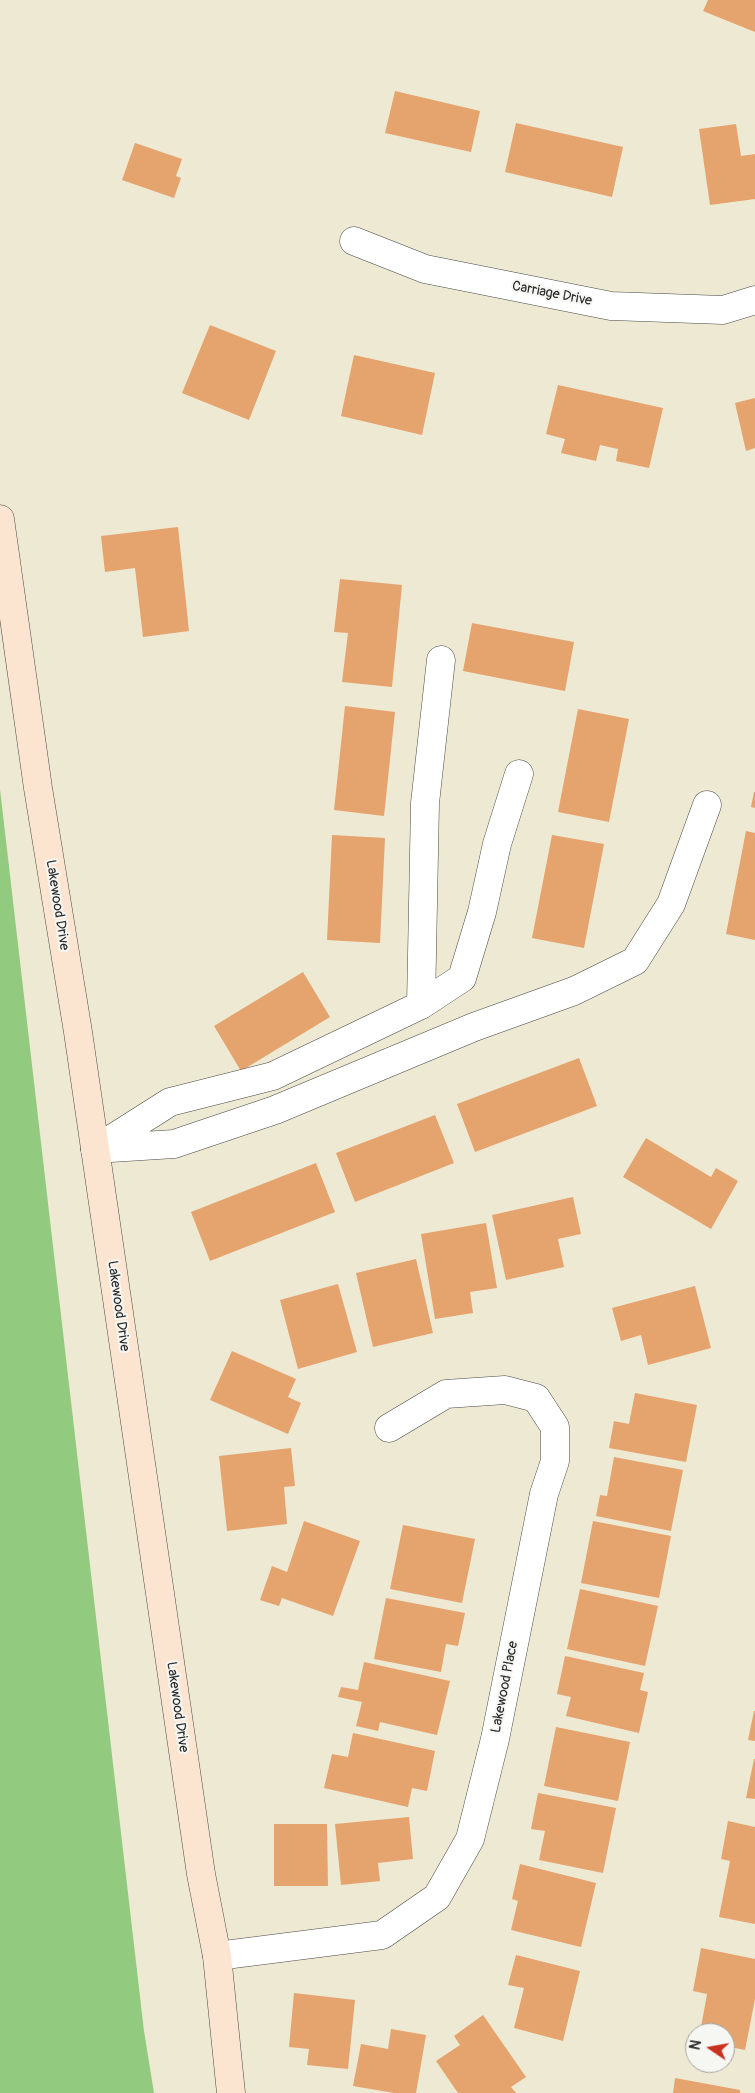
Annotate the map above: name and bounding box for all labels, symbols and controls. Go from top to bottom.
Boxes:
street label: Carriage Drive [511,278,593,310]
street label: Lakewood Drive [42,859,72,951]
street label: Lakewood Drive [103,1260,133,1352]
street label: Lakewood Place [488,1640,522,1734]
street label: Lakewood Drive [162,1661,192,1753]
north arrow [685,2023,735,2073]
text: N [687,2039,705,2051]

